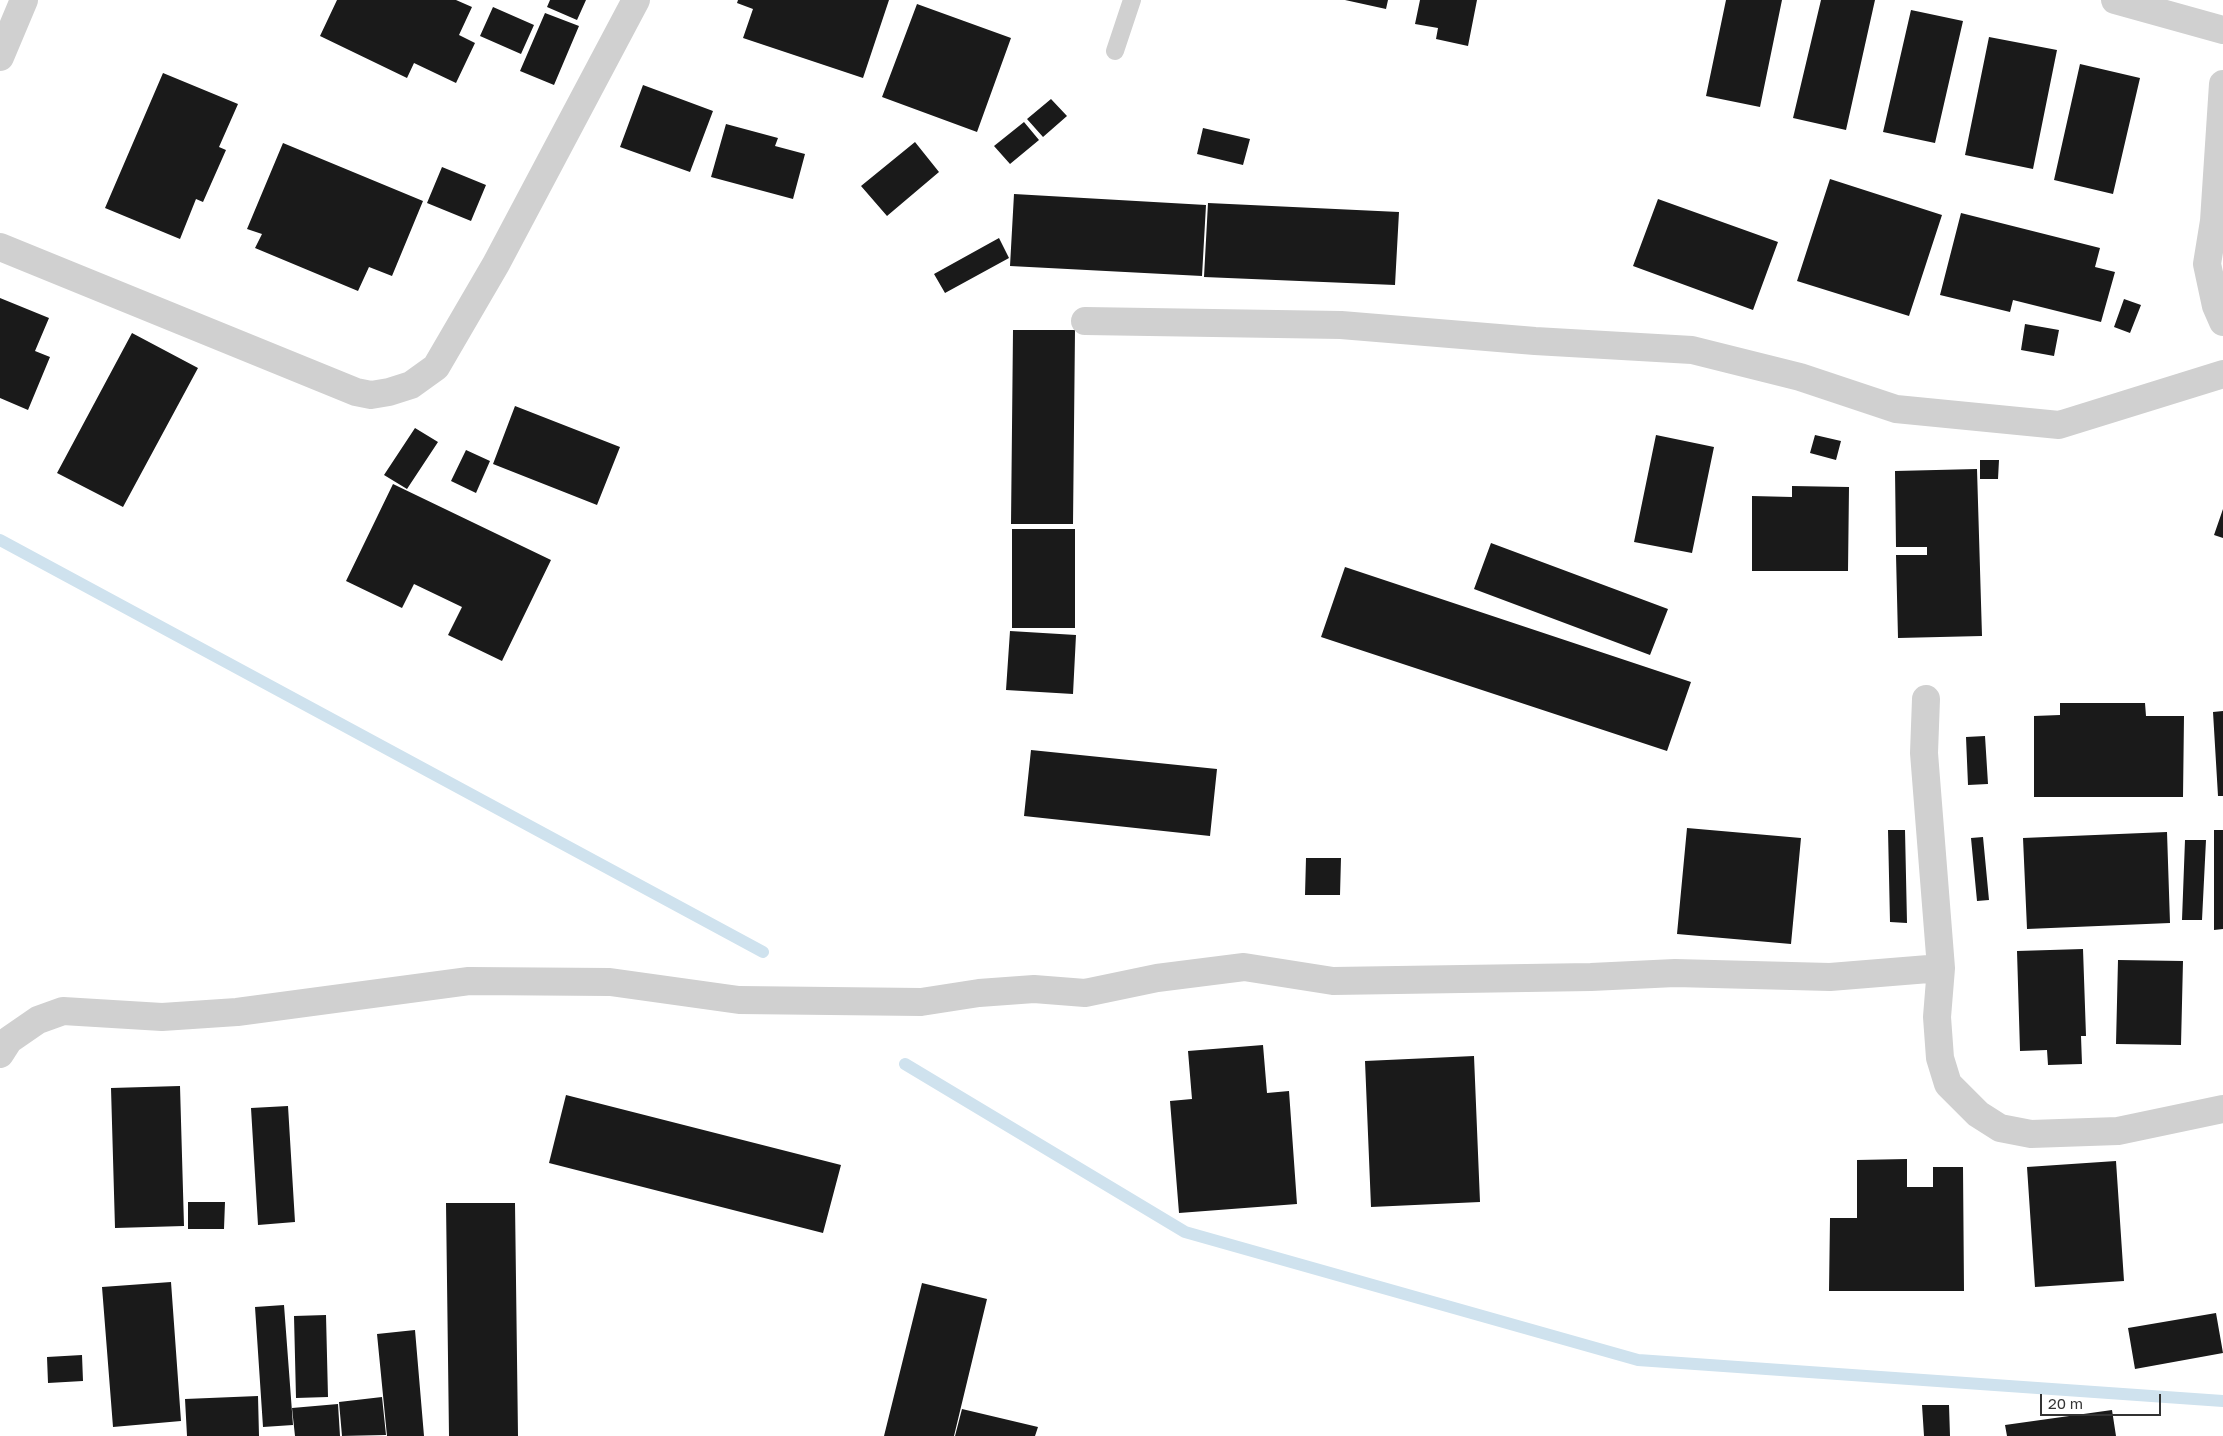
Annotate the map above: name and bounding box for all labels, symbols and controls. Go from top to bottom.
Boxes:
scale bar [2043,1384,2164,1416]
text: 20 m [2048,1394,2083,1412]

